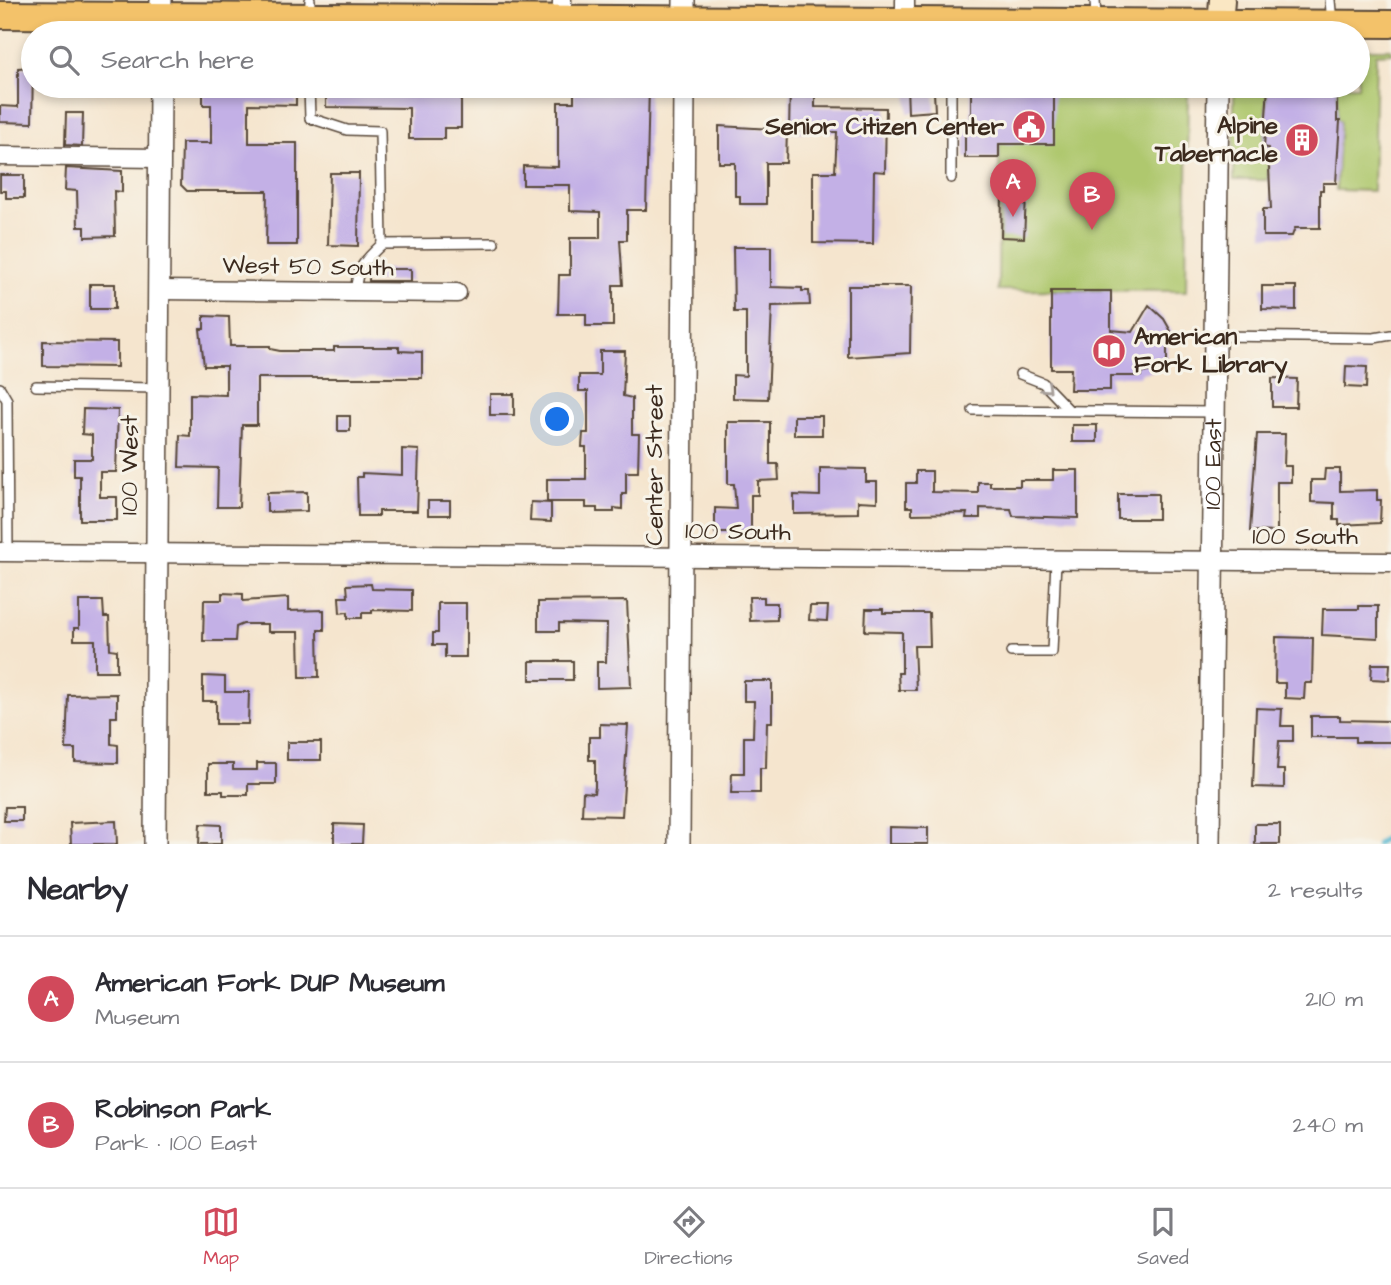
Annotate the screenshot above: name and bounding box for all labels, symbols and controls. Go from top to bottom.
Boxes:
search box [21,21,1370,98]
icon: search [45,41,83,79]
text: Search here [101,42,254,78]
public building icon: Senior Citizen Center [1010,108,1048,146]
place label: Alpine Tabernacle [1154,109,1278,171]
place label: Senior Citizen Center [764,110,1005,144]
building icon: Alpine Tabernacle [1283,121,1321,159]
pin: A [990,159,1036,217]
pin: B [1069,172,1115,230]
street label: West 50 South [222,249,394,285]
place label: American Fork Library [1134,320,1288,384]
library icon: American Fork Library [1090,332,1128,370]
one-way arrow [1039,380,1052,392]
street label: Center Street [638,384,672,546]
your location [540,402,574,436]
street label: 100 West [113,415,147,515]
street label: 100 East [1196,418,1231,510]
street label: 100 South [685,514,791,550]
street label: 100 South [1252,520,1358,554]
text: Nearby [28,869,128,911]
text: 2 results [1268,874,1363,906]
text: American Fork DUP Museum [95,965,444,1001]
text: A [44,983,58,1015]
text: 210 m [1305,983,1363,1015]
text: Museum [95,1001,179,1033]
text: Robinson Park [95,1091,271,1127]
text: B [43,1109,59,1141]
text: 240 m [1293,1109,1363,1141]
text: Park · 100 East [95,1127,257,1159]
tab: Map [202,1203,240,1272]
tab: Directions [644,1203,733,1272]
tab: Saved [1137,1203,1189,1272]

